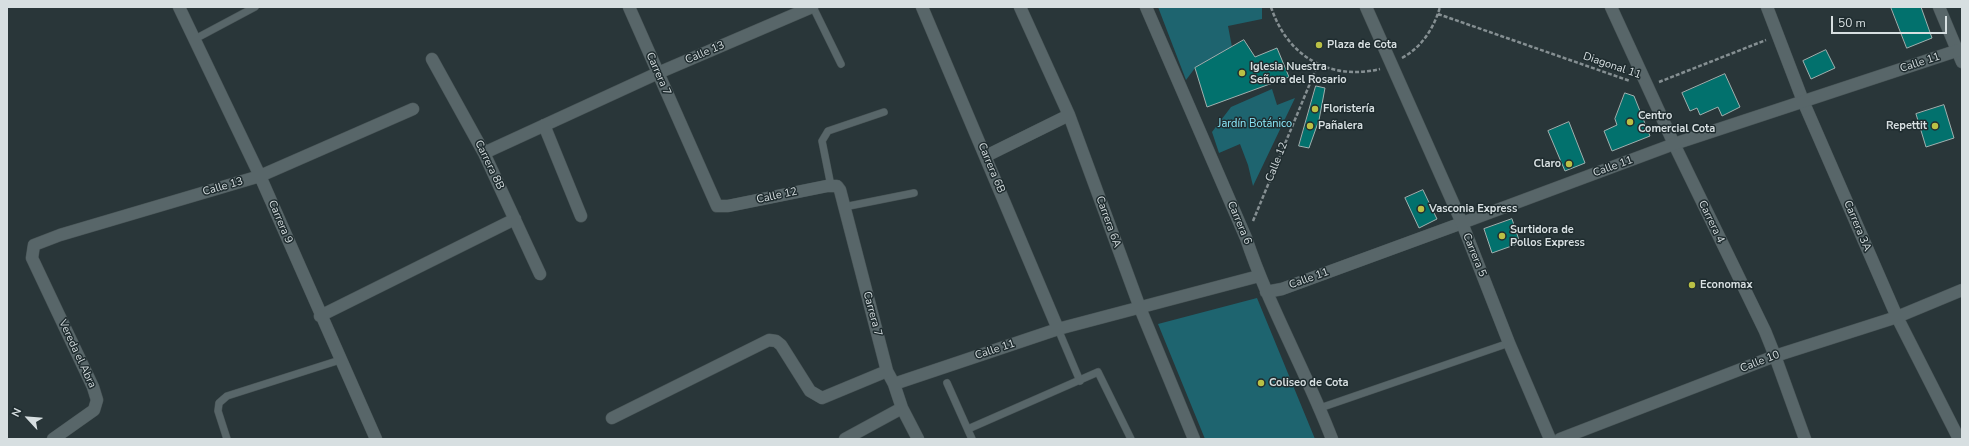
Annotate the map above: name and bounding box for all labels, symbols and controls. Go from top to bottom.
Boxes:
scale bar [1833,8,1949,34]
text: 50 m [1838,15,1866,31]
place label: Plaza de Cota [1327,38,1397,52]
street label: Calle 13 [683,39,727,67]
marker: Plaza de Cota [1314,40,1324,50]
street label: Carrera 7 [643,50,673,98]
street label: Diagonal 11 [1581,50,1643,82]
street label: Calle 11 [1898,50,1942,76]
place label: Iglesia Nuestra Señora del Rosario [1250,60,1347,86]
marker: Iglesia Nuestra Señora del Rosario [1237,68,1247,78]
place label: Floristería [1323,102,1375,116]
marker: Floristería [1310,104,1320,114]
place label: Centro Comercial Cota [1638,109,1715,135]
park label: Jardín Botánico [1218,117,1292,131]
marker: Centro Comercial Cota [1625,117,1635,127]
place label: Pañalera [1318,119,1363,133]
place label: Repettit [1886,119,1927,133]
marker: Pañalera [1305,121,1315,131]
marker: Repettit [1930,121,1940,131]
street label: Carrera 8B [471,138,507,192]
street label: Calle 12 [1263,140,1291,184]
street label: Carrera 6B [975,141,1007,195]
street label: Calle 11 [1591,154,1635,180]
place label: Claro [1533,157,1561,171]
marker: Claro [1564,159,1574,169]
street label: Calle 13 [201,175,245,199]
street label: Calle 12 [755,185,799,207]
street label: Carrera 6A [1093,194,1123,250]
street label: Carrera 9 [265,198,295,246]
street label: Carrera 6 [1224,199,1254,247]
street label: Carrera 4 [1695,199,1727,245]
street label: Carrera 3A [1840,199,1874,253]
place label: Vasconia Express [1429,202,1517,216]
marker: Vasconia Express [1416,204,1426,214]
place label: Surtidora de Pollos Express [1510,223,1585,249]
street label: Carrera 5 [1459,231,1489,279]
marker: Surtidora de Pollos Express [1497,231,1507,241]
street label: Calle 11 [1287,266,1331,292]
place label: Economax [1700,278,1752,292]
marker: Economax [1687,280,1697,290]
street label: Carrera 7 [860,290,884,338]
street label: Vereda el Abra [55,318,99,390]
street label: Calle 11 [973,337,1017,363]
street label: Calle 10 [1738,348,1782,376]
place label: Coliseo de Cota [1269,376,1349,390]
marker: Coliseo de Cota [1256,378,1266,388]
north arrow [8,398,48,438]
text: N [8,406,25,420]

